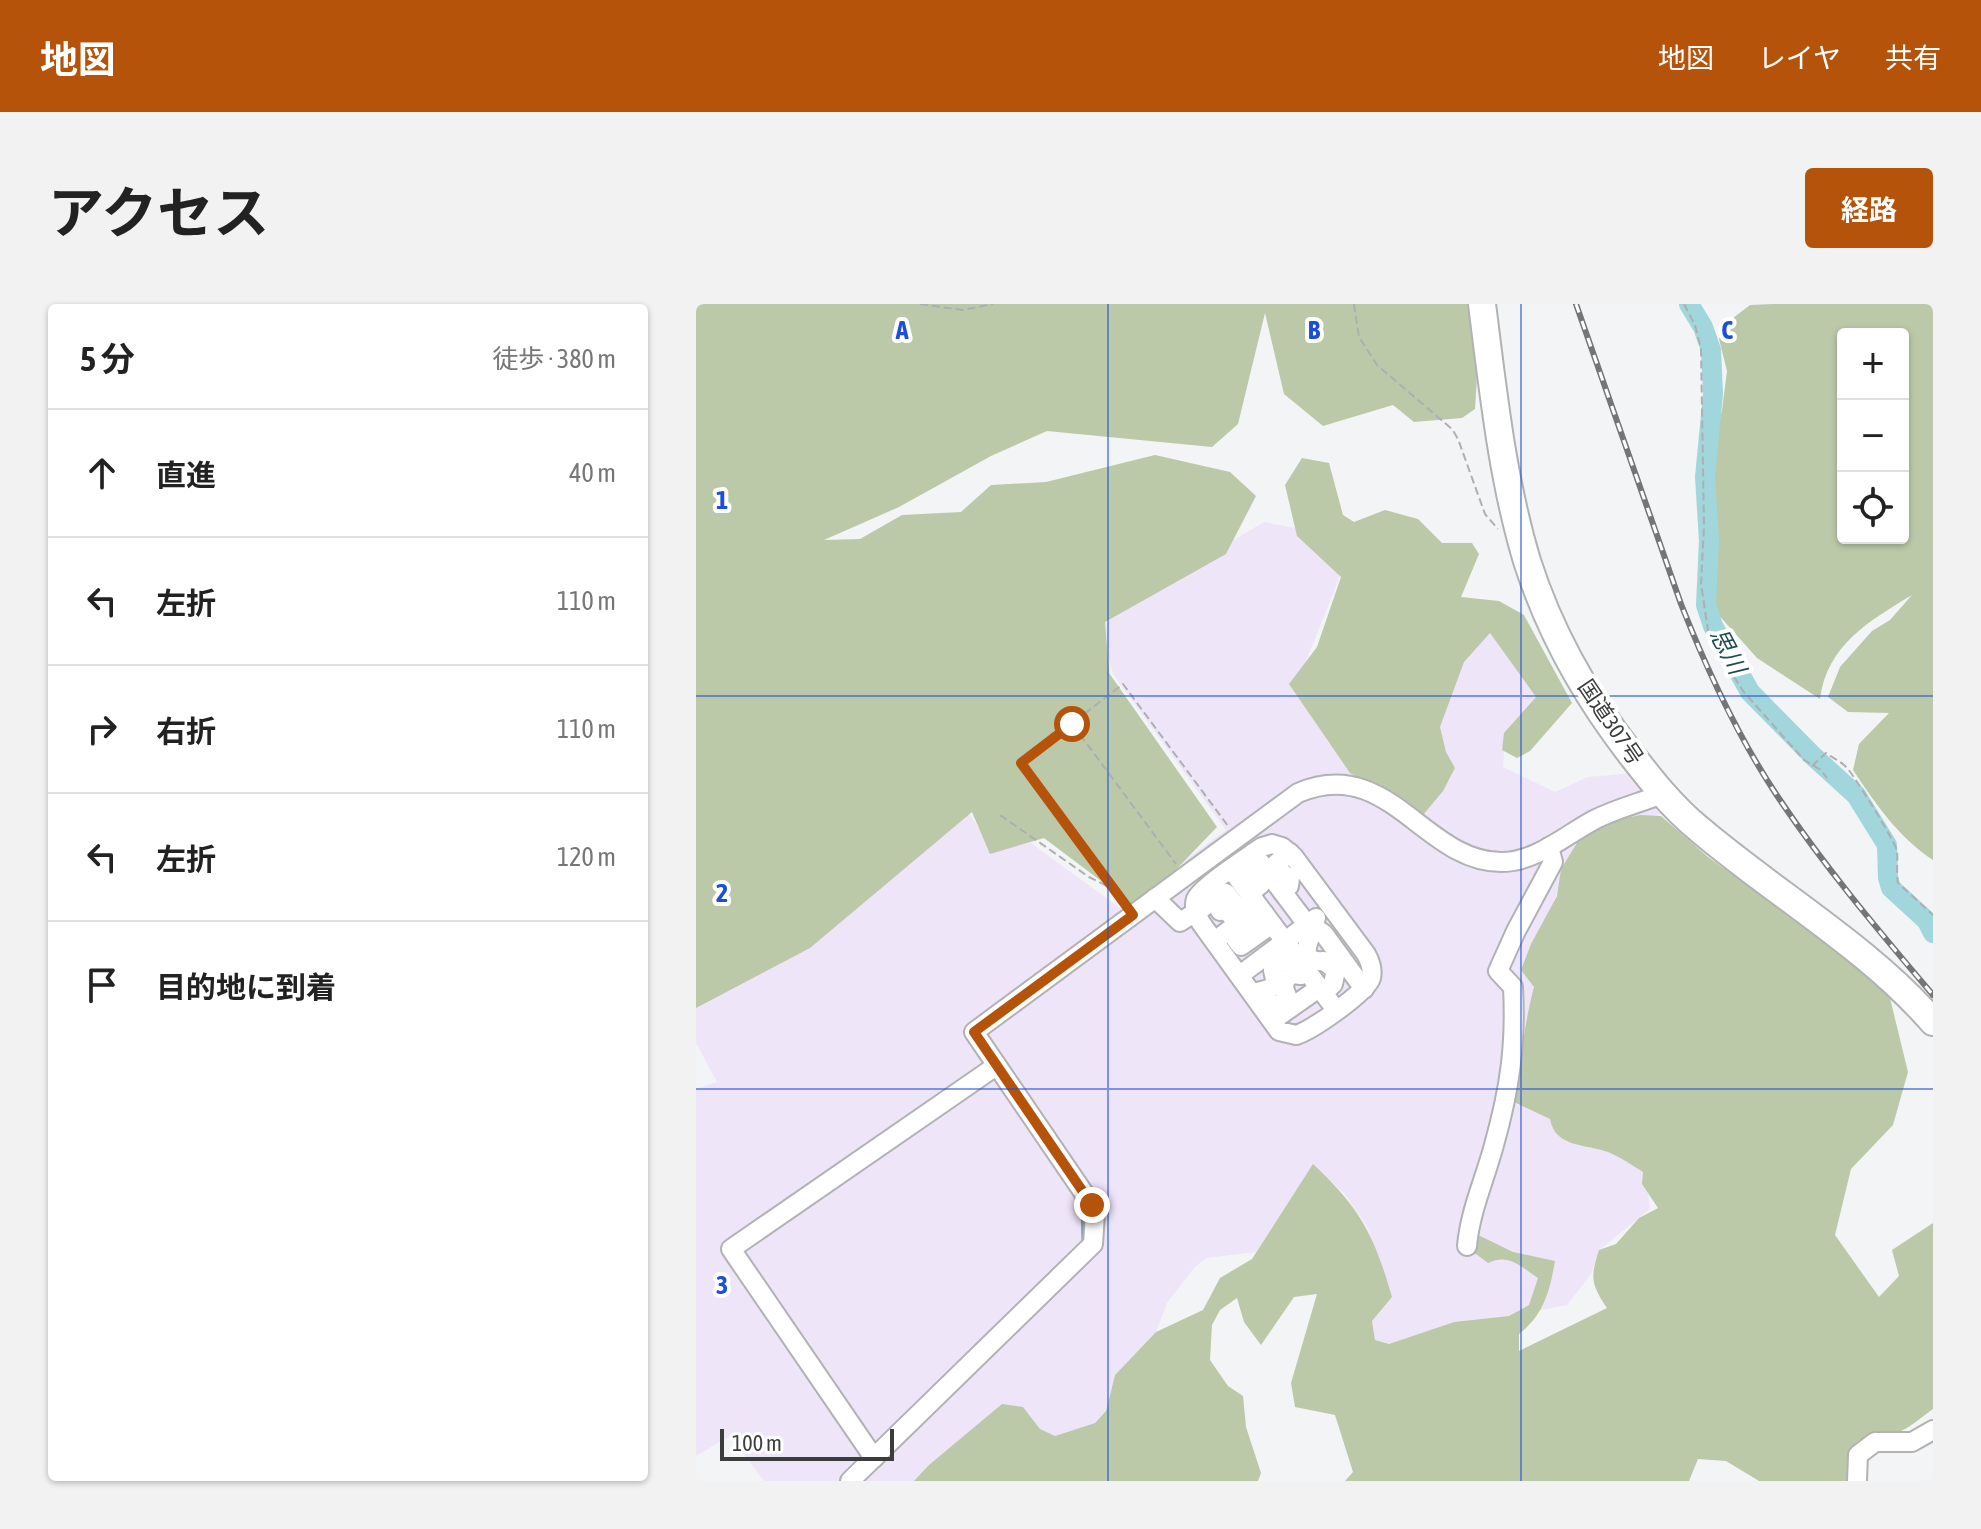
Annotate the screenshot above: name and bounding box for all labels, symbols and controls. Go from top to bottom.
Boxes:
text: 地図 [40,38,116,81]
text: 地図 [1658,42,1714,74]
text: レイヤ [1758,42,1841,74]
text: 共有 [1885,42,1941,74]
button: 経路 [1805,168,1933,248]
text: アクセス [48,181,269,245]
text: A [895,315,909,345]
text: B [1308,315,1321,345]
text: C [1721,315,1733,345]
map controls [1837,328,1909,544]
button: + [1837,328,1909,400]
text: 5 分 [80,339,135,378]
text: 徒歩 · 380 m [492,344,616,374]
button: − [1837,400,1909,472]
icon: ahead [80,451,124,495]
text: 直進 [156,458,216,492]
text: 40 m [569,458,616,488]
button: locate [1837,472,1909,544]
text: 1 [716,485,728,515]
icon: left [80,579,124,623]
text: 左折 [156,586,216,620]
text: 110 m [557,586,616,616]
water label: 思川 [1705,623,1753,681]
street label: 国道307号 [1573,675,1649,769]
route start [1054,706,1090,742]
icon: right [80,707,124,751]
text: 右折 [156,714,216,748]
text: 110 m [557,714,616,744]
icon: left [80,835,124,879]
text: 左折 [156,842,216,876]
text: 120 m [557,842,616,872]
text: 2 [716,878,728,908]
icon: arrive [80,963,124,1007]
text: 目的地に到着 [156,970,336,1004]
route end [1074,1187,1110,1223]
text: 3 [716,1270,728,1300]
scale bar [720,1425,894,1461]
text: 100 m [732,1430,782,1456]

